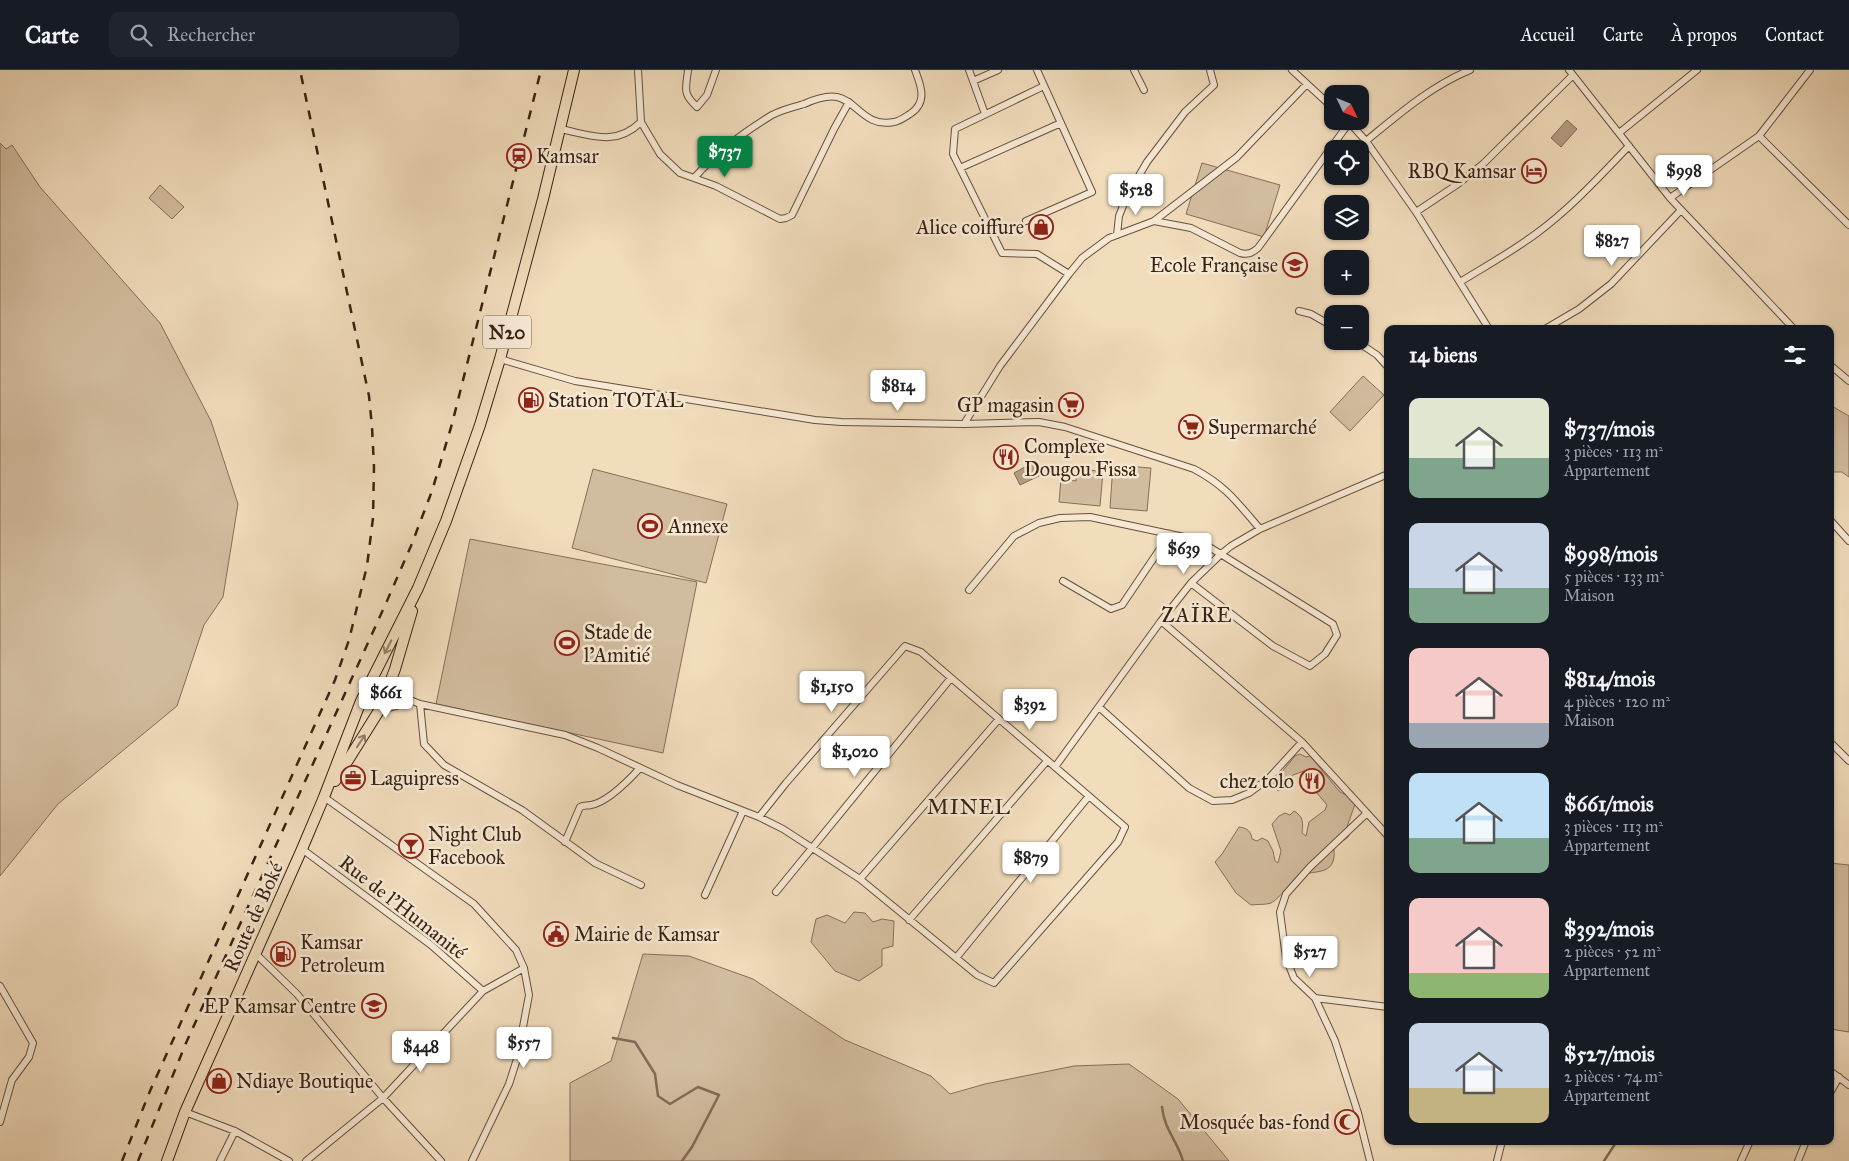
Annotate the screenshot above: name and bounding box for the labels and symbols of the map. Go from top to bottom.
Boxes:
north arrow [1324,85,1369,130]
pin: $737 [695,136,755,178]
station icon: Kamsar [506,143,532,169]
place label: Kamsar [536,144,599,168]
pin: $998 [1654,154,1714,197]
hotel icon: RBQ Kamsar [1521,158,1547,184]
place label: RBQ Kamsar [1408,159,1516,183]
pin: $528 [1106,174,1166,216]
shop icon: Alice coiffure [1028,214,1054,240]
place label: Alice coiffure [915,215,1024,239]
pin: $827 [1582,224,1642,267]
school or university icon: Ecole Française [1282,252,1308,278]
place label: Ecole Française [1150,253,1278,277]
road number: N20 [483,316,531,348]
pin: $814 [868,370,928,412]
fuel station icon: Station TOTAL [518,387,544,413]
place label: Station TOTAL [548,388,684,412]
supermarket icon: GP magasin [1058,392,1084,418]
place label: GP magasin [957,393,1054,418]
supermarket icon: Supermarché [1178,414,1204,440]
place label: Supermarché [1208,415,1317,439]
place label: Complexe Dougou Fissa [1024,434,1137,482]
restaurant icon: Complexe Dougou Fissa [993,444,1019,470]
sports icon: Annexe [637,513,663,539]
place label: Annexe [667,514,728,538]
pin: $639 [1154,532,1214,575]
district label: ZAÏRE [1161,602,1233,628]
place label: Stade de l'Amitié [584,620,652,667]
sports icon: Stade de l'Amitié [554,630,580,656]
one-way arrow [383,639,392,654]
pin: $1,150 [791,670,873,713]
pin: $661 [356,676,416,719]
pin: $392 [1000,688,1060,731]
one-way arrow [356,735,366,749]
pin: $1,020 [814,736,896,778]
office icon: Laguipress [340,765,366,791]
place label: Laguipress [370,766,459,791]
restaurant icon: chez tolo [1299,768,1325,794]
place label: chez tolo [1220,769,1294,793]
district label: MINEL [927,794,1011,820]
place label: Night Club Facebook [428,822,522,869]
bar icon: Night Club Facebook [398,833,424,859]
pin: $879 [1001,842,1061,884]
street label: Rue de l'Humanité [335,850,472,965]
street label: Route de Boké [218,858,288,976]
public building icon: Mairie de Kamsar [543,921,569,947]
place label: Mairie de Kamsar [574,922,720,946]
place label: Kamsar Petroleum [300,930,385,977]
pin: $527 [1280,936,1340,978]
fuel station icon: Kamsar Petroleum [270,941,296,967]
school or university icon: EP Kamsar Centre [361,993,387,1019]
place label: EP Kamsar Centre [203,994,356,1018]
pin: $557 [494,1026,554,1069]
pin: $448 [391,1030,451,1073]
shop icon: Ndiaye Boutique [206,1068,232,1094]
place label: Ndiaye Boutique [236,1069,373,1094]
mosque icon: Mosquée bas-fond [1334,1109,1360,1135]
place label: Mosquée bas-fond [1180,1110,1330,1135]

